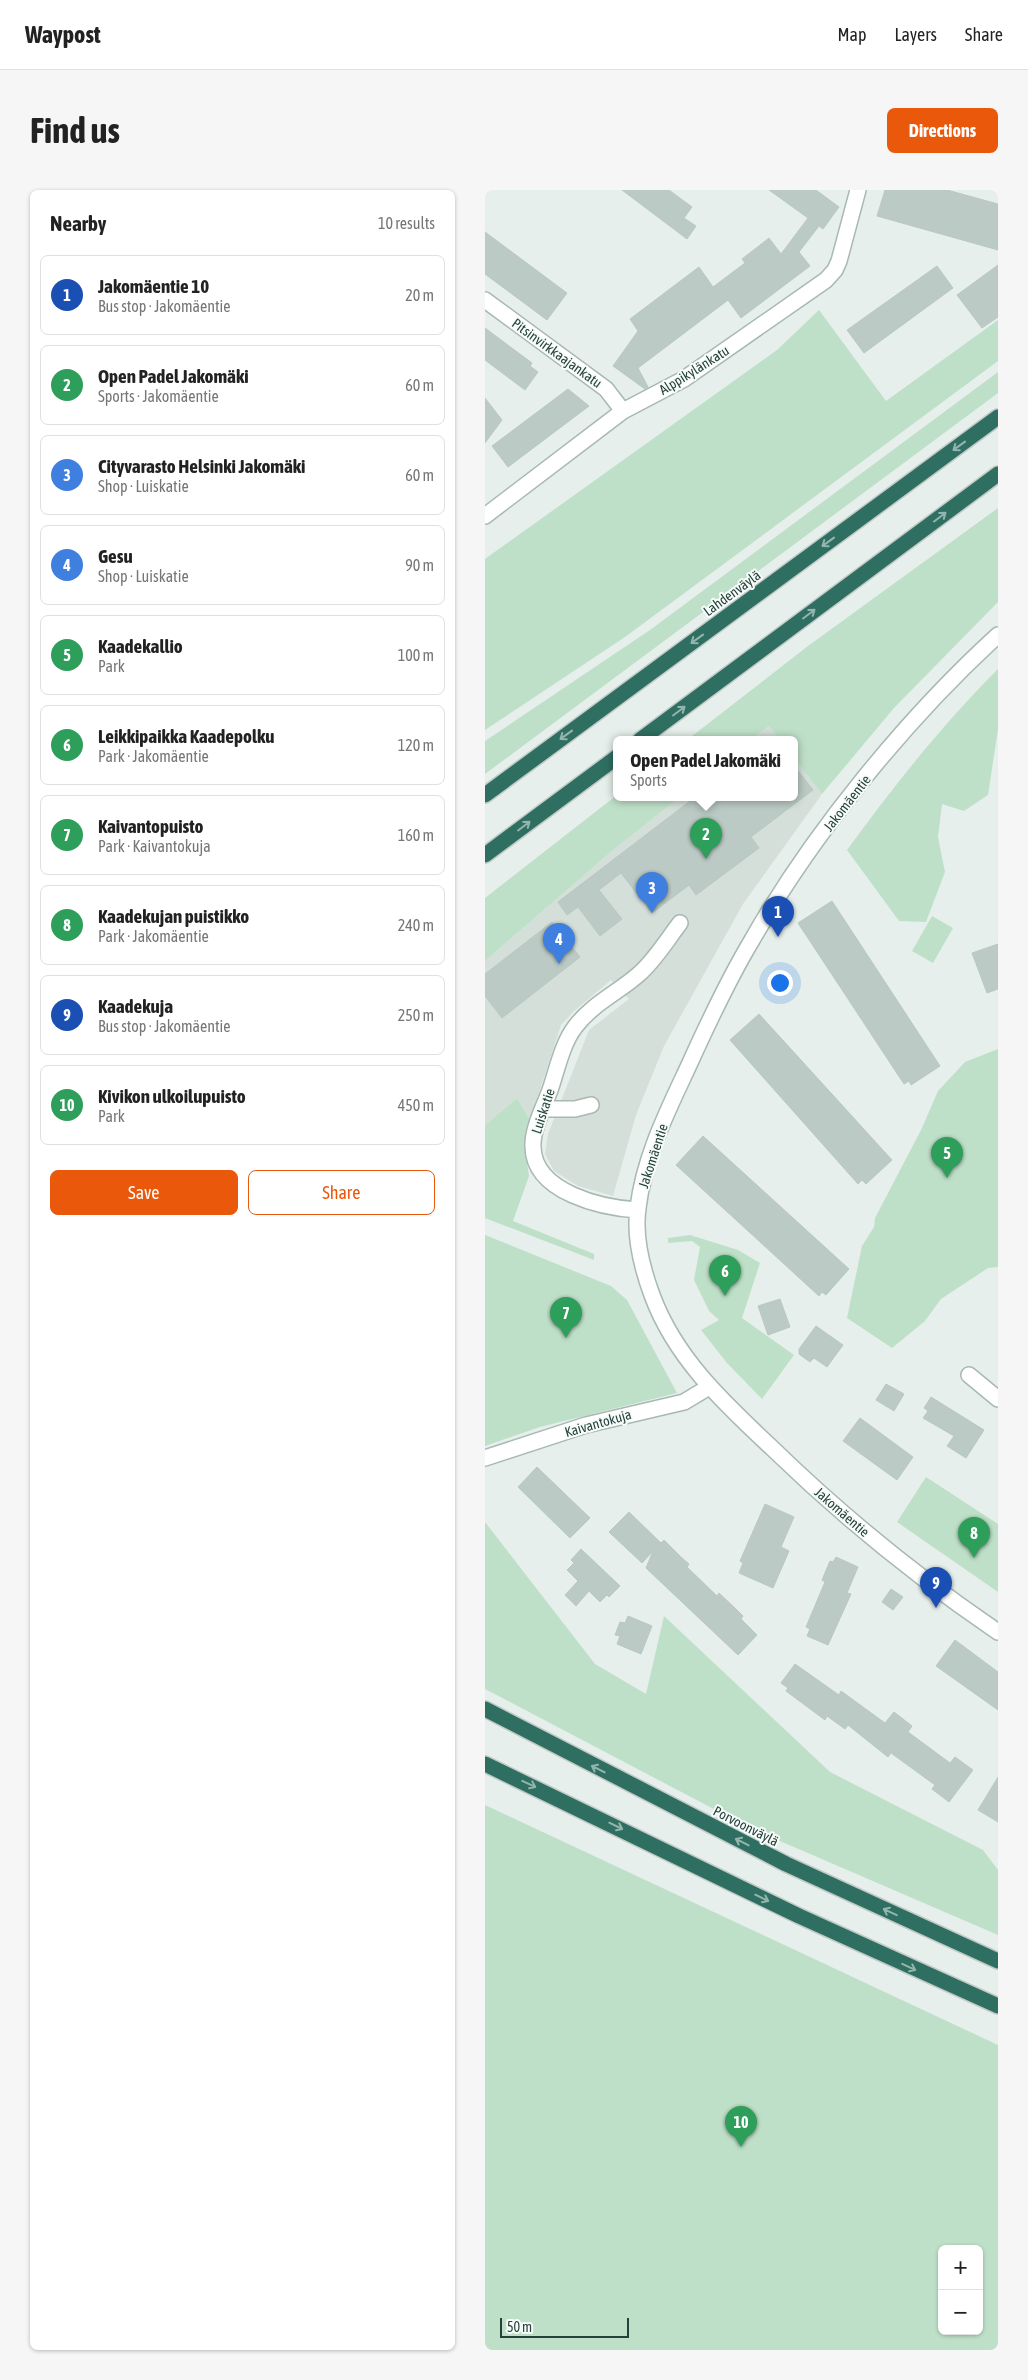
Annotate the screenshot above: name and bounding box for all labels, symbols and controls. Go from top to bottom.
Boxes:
text: Waypost [25,21,101,48]
text: Map [837,24,866,45]
text: Layers [894,24,937,45]
text: Share [965,24,1003,45]
button: Directions [887,108,998,153]
text: Find us [30,110,120,150]
text: Nearby [50,211,106,235]
text: 10 results [378,214,435,232]
text: Jakomäentie 10 [98,275,209,297]
text: 1 [63,286,71,304]
text: 20 m [405,286,434,304]
text: Bus stop · Jakomäentie [98,297,231,315]
street label: Pitsinvirkkaajankatu [509,315,605,391]
street label: Alppikylänkatu [656,342,732,398]
text: Open Padel Jakomäki [98,365,249,387]
text: 2 [63,376,71,394]
text: 60 m [405,376,434,394]
text: Sports · Jakomäentie [98,387,219,405]
one-way arrow [952,441,966,451]
text: Cityvarasto Helsinki Jakomäki [98,455,305,477]
text: 3 [63,466,71,484]
text: 60 m [405,466,434,484]
text: Shop · Luiskatie [98,477,189,495]
one-way arrow [933,512,947,522]
one-way arrow [822,537,835,548]
text: Gesu [98,545,133,567]
text: 4 [63,556,71,574]
text: 90 m [405,556,434,574]
text: Shop · Luiskatie [98,567,189,585]
street label: Lahdenväylä [700,567,764,619]
one-way arrow [802,609,816,619]
one-way arrow [690,634,704,644]
text: Kaadekallio [98,635,183,657]
text: 5 [63,646,71,664]
text: 100 m [398,646,434,664]
text: Park [98,657,125,675]
one-way arrow [672,706,686,716]
text: Leikkipaikka Kaadepolku [98,725,274,747]
one-way arrow [559,730,573,740]
text: 6 [63,736,71,754]
text: 120 m [398,736,434,754]
popup [613,736,798,801]
text: Park · Jakomäentie [98,747,209,765]
text: Open Padel Jakomäki [630,749,781,771]
text: Sports [630,771,667,789]
street label: Jakomäentie [820,772,874,834]
text: Kaivantopuisto [98,815,204,837]
pin: 2 [690,818,722,859]
one-way arrow [517,821,531,831]
text: 7 [63,826,71,844]
text: 160 m [398,826,434,844]
text: Park · Kaivantokuja [98,837,211,855]
pin: 3 [636,872,668,913]
pin: 1 [762,896,794,937]
text: Kaadekujan puistikko [98,905,249,927]
text: 8 [63,916,71,934]
text: 240 m [398,916,434,934]
pin: 4 [543,923,575,964]
text: Park · Jakomäentie [98,927,209,945]
your location [767,970,793,996]
text: Kaadekuja [98,995,173,1017]
text: 9 [63,1006,71,1024]
text: 250 m [398,1006,434,1024]
text: Bus stop · Jakomäentie [98,1017,231,1035]
text: Kivikon ulkoilupuisto [98,1085,246,1107]
street label: Luiskatie [528,1086,558,1136]
text: 10 [59,1096,75,1114]
text: 450 m [398,1096,434,1114]
text: Park [98,1107,125,1125]
street label: Jakomäentie [635,1122,671,1190]
pin: 5 [931,1137,963,1178]
button: Save [50,1170,238,1215]
button: Share [248,1170,435,1215]
pin: 6 [709,1255,741,1296]
pin: 7 [550,1297,582,1338]
street label: Kaivantokuja [563,1406,633,1440]
street label: Jakomäentie [812,1484,872,1540]
pin: 8 [958,1517,990,1558]
pin: 9 [920,1567,952,1608]
one-way arrow [590,1764,605,1774]
one-way arrow [521,1780,536,1790]
street label: Porvoonväylä [711,1803,781,1849]
one-way arrow [608,1822,623,1831]
one-way arrow [735,1837,750,1847]
one-way arrow [754,1894,769,1903]
one-way arrow [882,1907,897,1917]
one-way arrow [901,1963,916,1973]
pin: 10 [725,2106,757,2147]
map controls [938,2245,983,2335]
button: + [938,2245,983,2290]
button: − [938,2290,983,2335]
scale bar [500,2315,629,2338]
text: 50 m [507,2319,532,2335]

